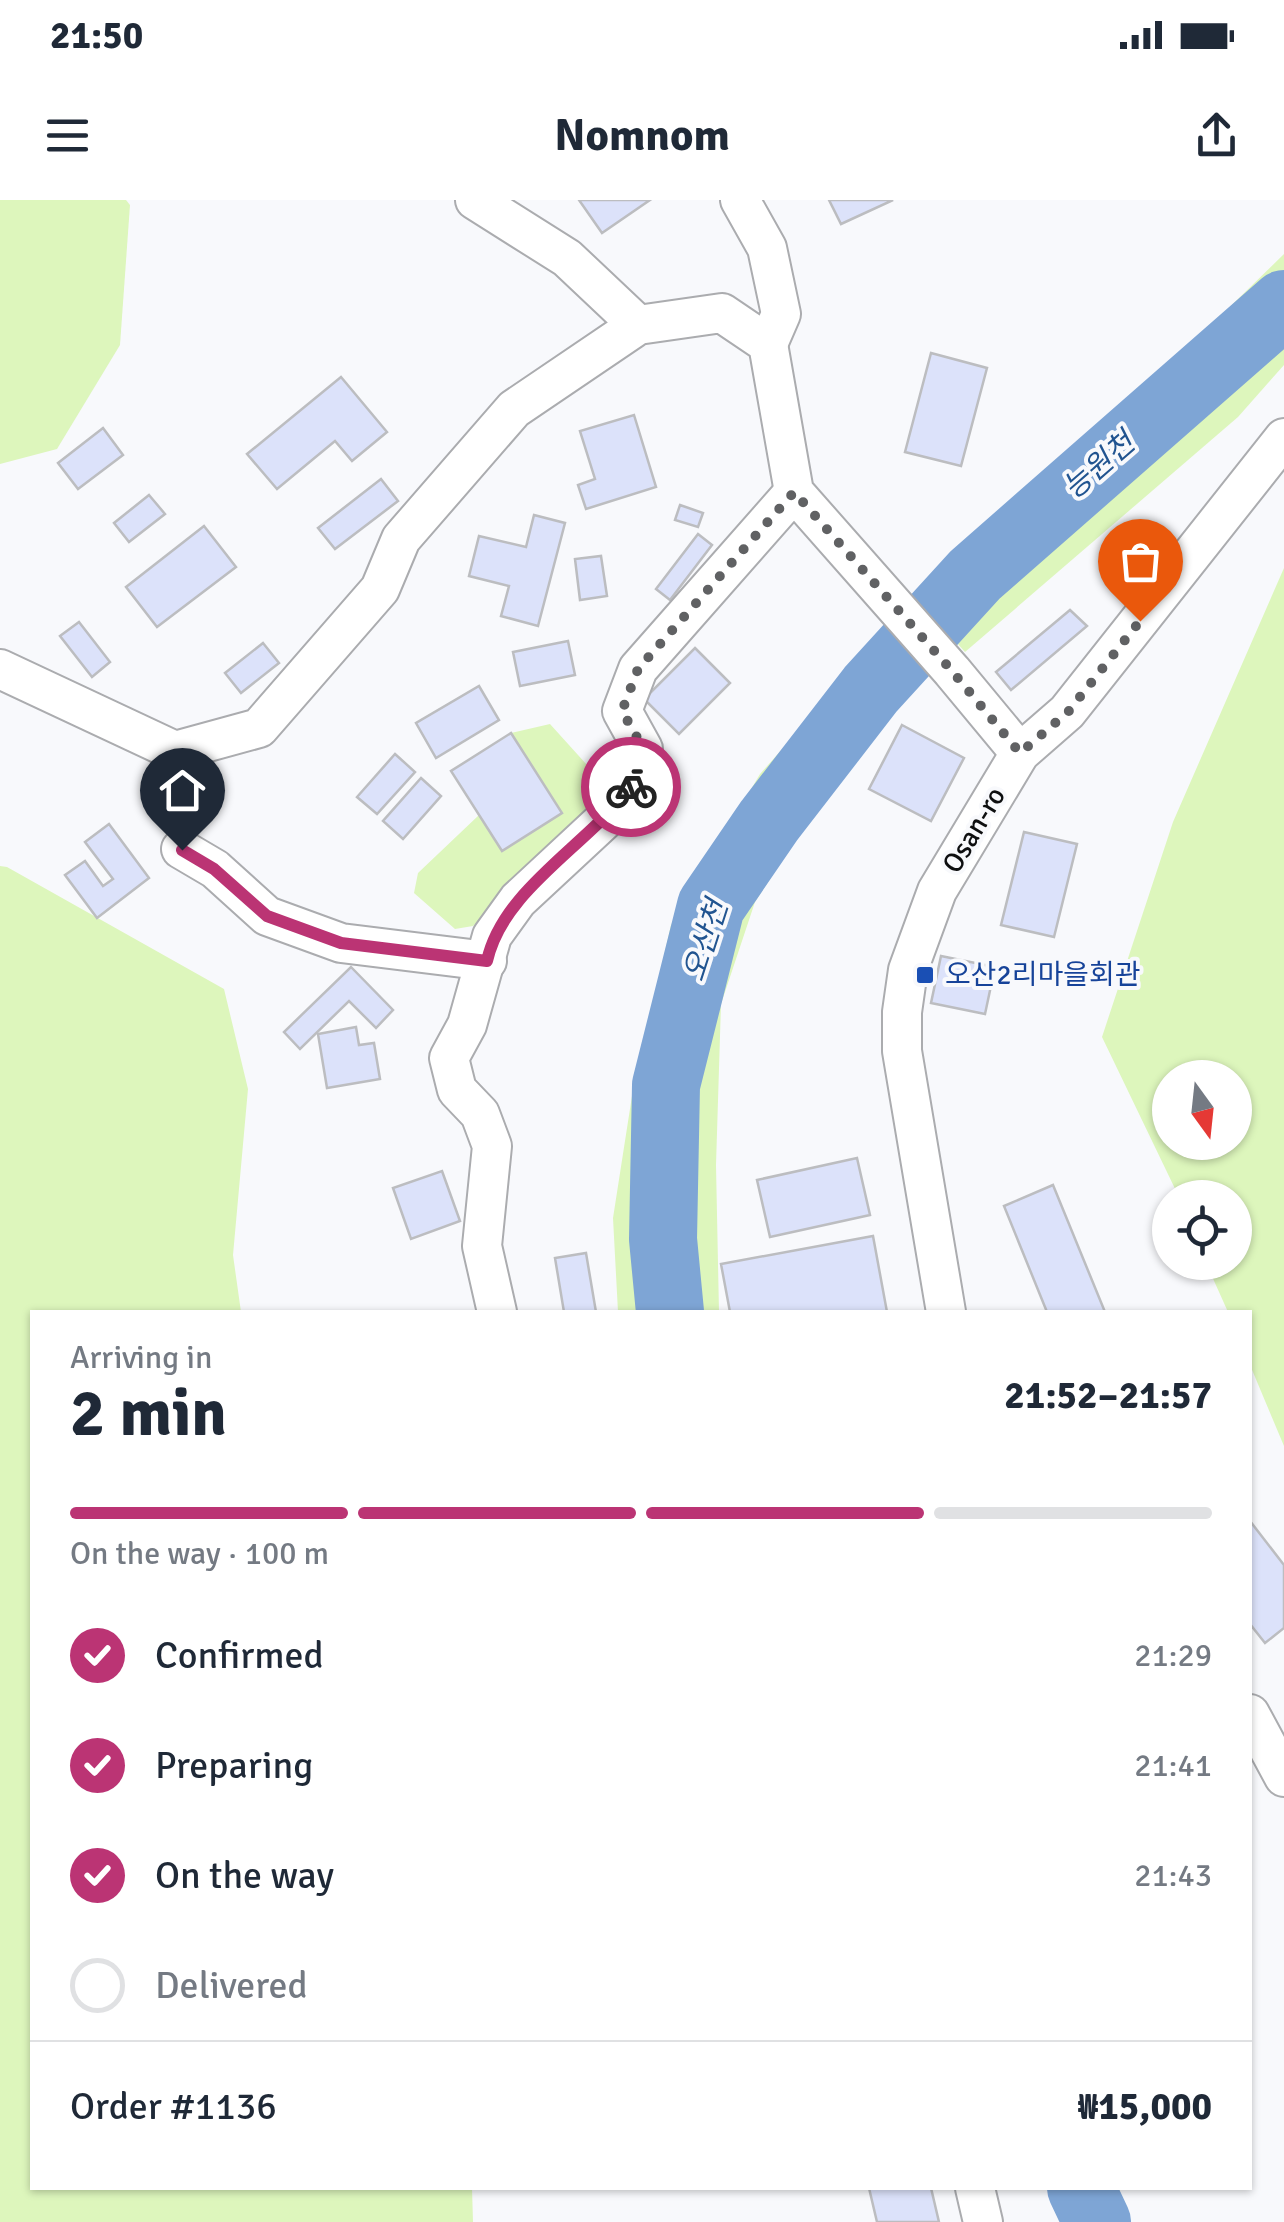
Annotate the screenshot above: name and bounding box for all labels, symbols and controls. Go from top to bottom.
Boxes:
text: 21:50 [50,12,143,59]
icon: menu [40,108,95,163]
text: Nomnom [554,108,730,163]
icon: share [1189,108,1244,163]
water label: 능원천 [1056,423,1145,507]
pin [1098,519,1183,622]
icon: bag [1113,534,1168,589]
courier [581,737,681,837]
pin [140,748,225,851]
icon: bike [604,760,659,815]
icon: home [155,763,210,818]
street label: Osan-ro [935,781,1013,879]
water label: 오산천 [676,893,737,986]
place label: 오산2리마을회관 [945,958,1140,992]
marker: 오산2리마을회관 [914,964,936,986]
north arrow [1152,1060,1252,1160]
map controls [1152,1060,1252,1280]
button: locate [1152,1180,1252,1280]
text: Arriving in [70,1338,212,1377]
text: 21:52–21:57 [1004,1372,1212,1419]
text: 2 min [70,1374,227,1454]
text: On the way · 100 m [70,1534,329,1573]
icon: check [70,1628,125,1683]
text: Confirmed [155,1632,324,1679]
text: 21:29 [1134,1636,1212,1675]
icon: check [70,1738,125,1793]
text: Preparing [155,1742,313,1789]
text: 21:41 [1134,1746,1212,1785]
icon: check [70,1848,125,1903]
text: On the way [155,1852,334,1899]
text: 21:43 [1134,1856,1212,1895]
text: Delivered [155,1962,308,2009]
text: Order #1136 [70,2083,277,2130]
text: ₩15,000 [1078,2083,1212,2130]

